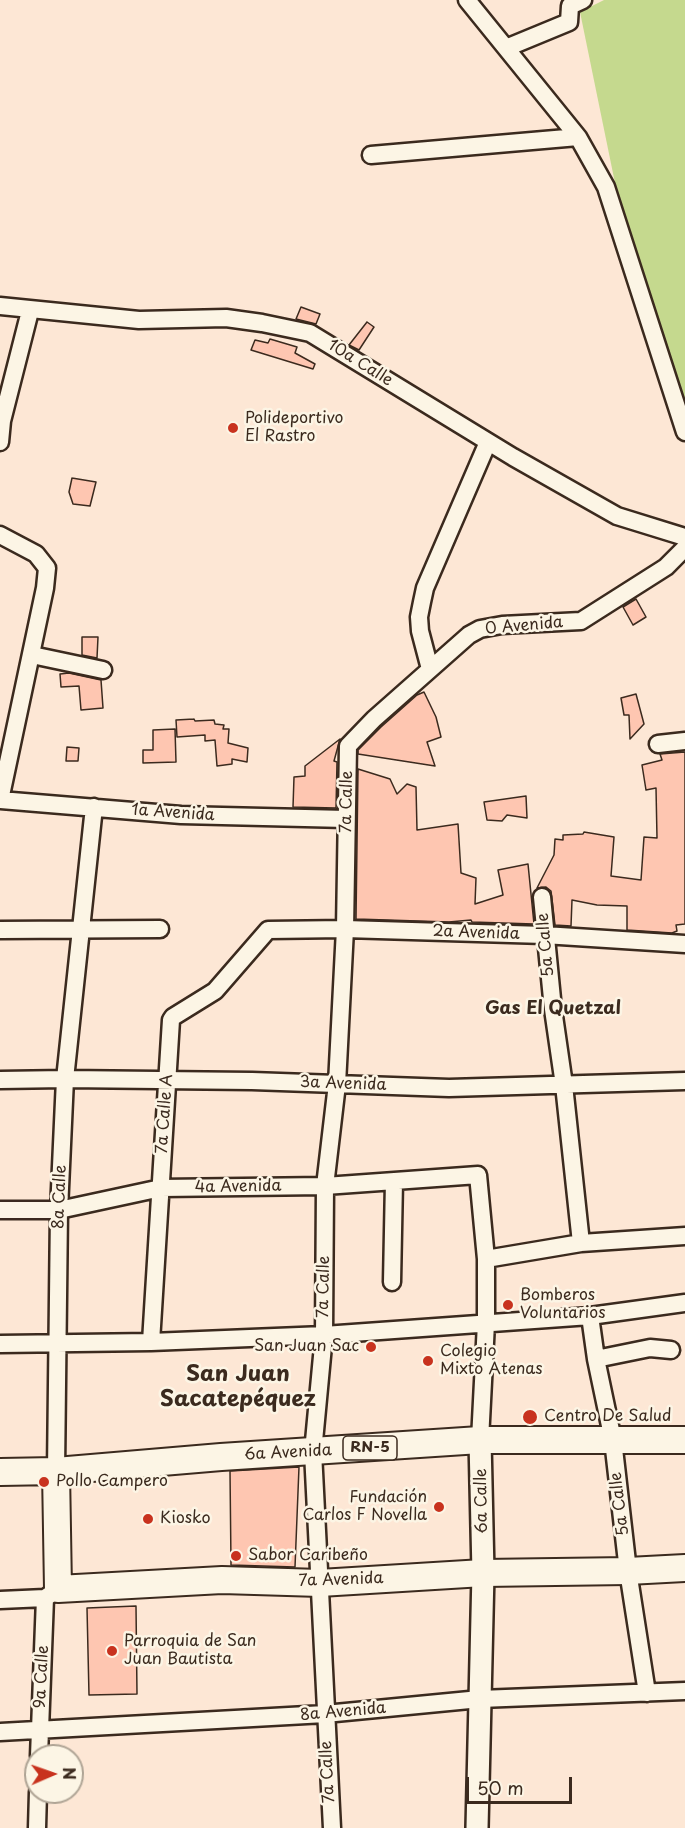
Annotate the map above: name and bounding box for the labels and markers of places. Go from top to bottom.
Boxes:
place label: Polideportivo El Rastro [245,409,343,447]
marker: Polideportivo El Rastro [226,421,240,435]
place label: Bomberos Voluntarios [520,1286,605,1324]
marker: Bomberos Voluntarios [501,1298,515,1312]
place label: San Juan Sac [254,1337,359,1357]
marker: San Juan Sac [364,1340,378,1354]
place label: Colegio Mixto Atenas [440,1342,543,1380]
marker: Colegio Mixto Atenas [421,1354,435,1368]
place label: Centro De Salud [544,1407,671,1427]
marker: Centro De Salud [521,1408,539,1426]
place label: Pollo Campero [56,1472,168,1492]
marker: Pollo Campero [37,1475,51,1489]
place label: Fundación Carlos F Novella [302,1488,427,1526]
marker: Fundación Carlos F Novella [432,1500,446,1514]
place label: Kiosko [160,1509,211,1529]
marker: Kiosko [141,1512,155,1526]
place label: Sabor Caribeño [248,1546,368,1566]
marker: Sabor Caribeño [229,1549,243,1563]
place label: Parroquia de San Juan Bautista [124,1632,256,1670]
marker: Parroquia de San Juan Bautista [105,1644,119,1658]

